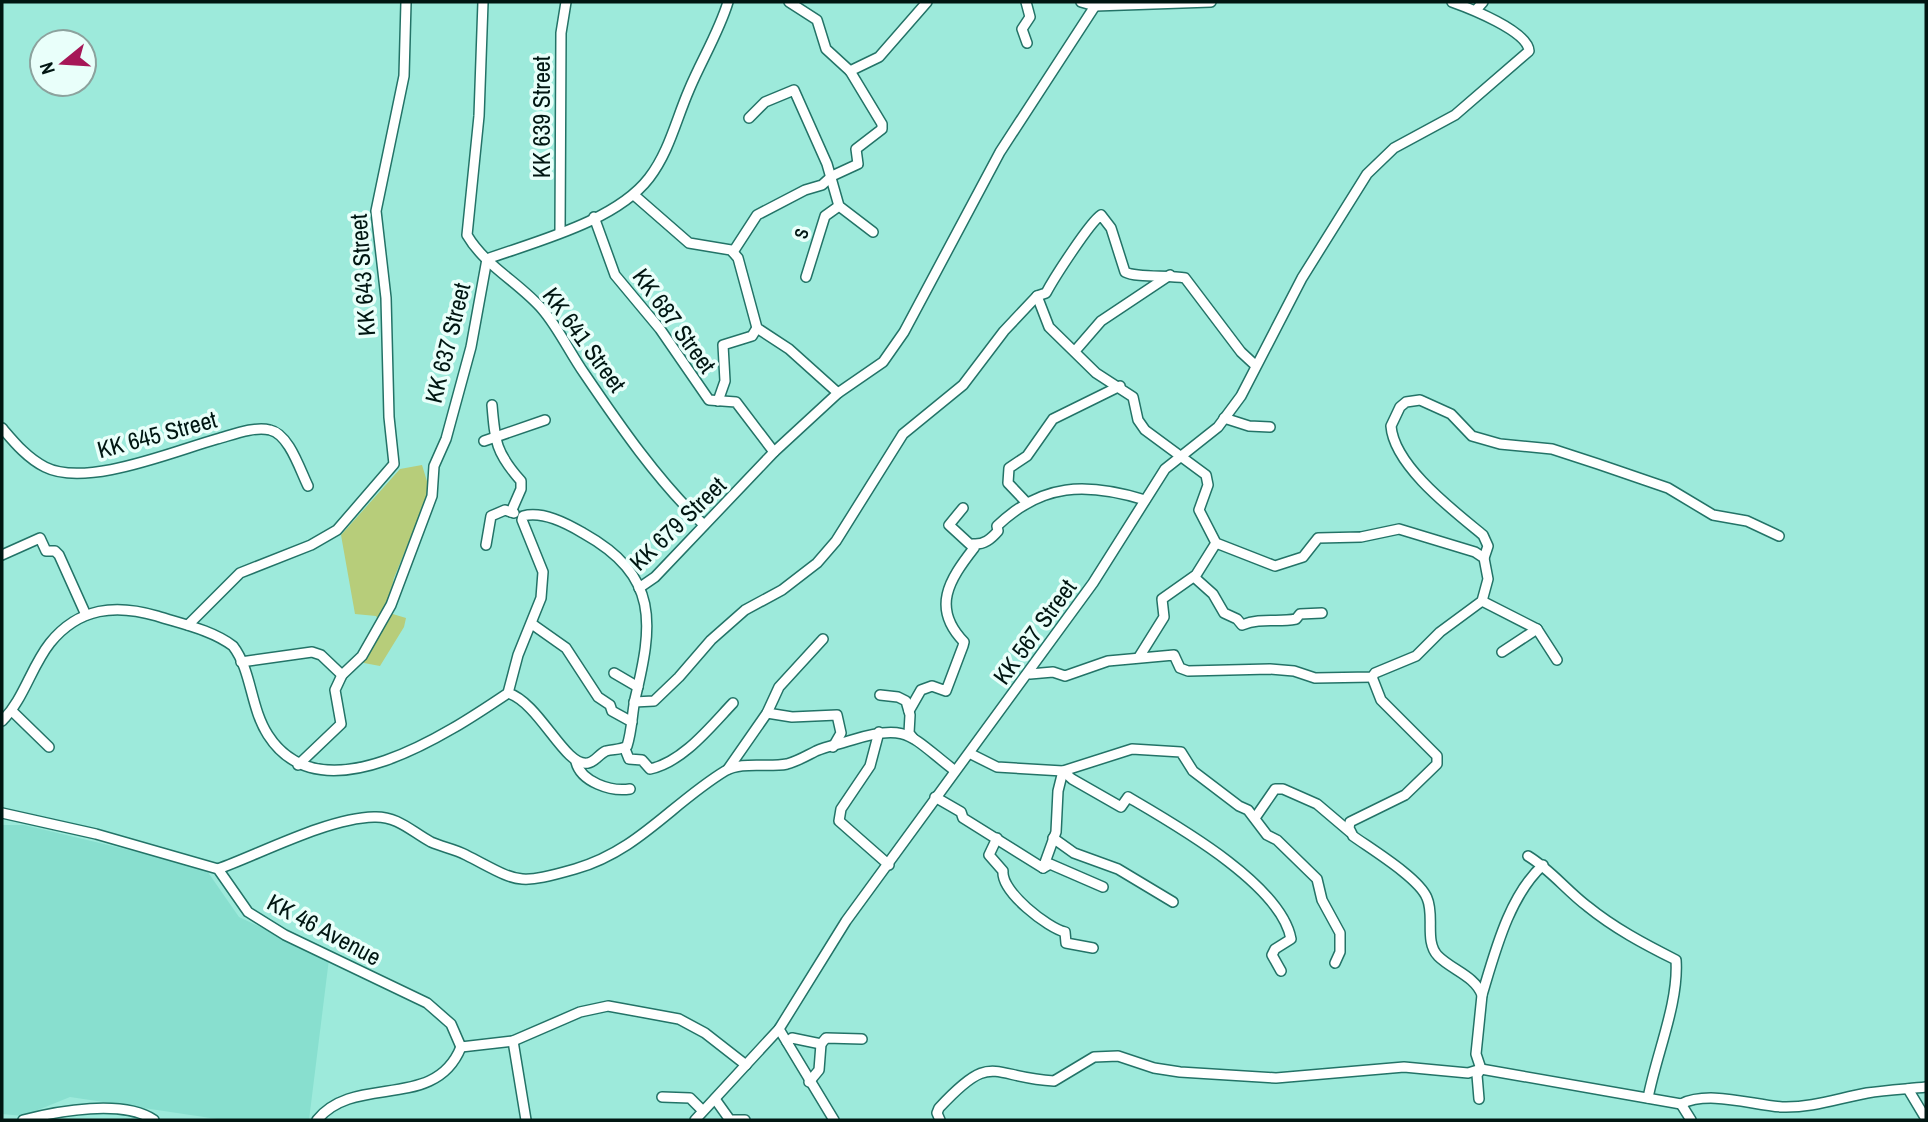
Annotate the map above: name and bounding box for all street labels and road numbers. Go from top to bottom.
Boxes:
street label: KK 639 Street [525,55,557,178]
street label: KK 643 Street [342,212,382,337]
street label: s [782,224,816,242]
street label: KK 687 Street [626,261,724,380]
street label: KK 637 Street [417,279,478,406]
street label: KK 641 Street [536,280,634,399]
street label: KK 645 Street [93,403,221,465]
street label: KK 679 Street [622,469,733,577]
street label: KK 567 Street [985,572,1083,690]
street label: KK 46 Avenue [262,886,387,972]

